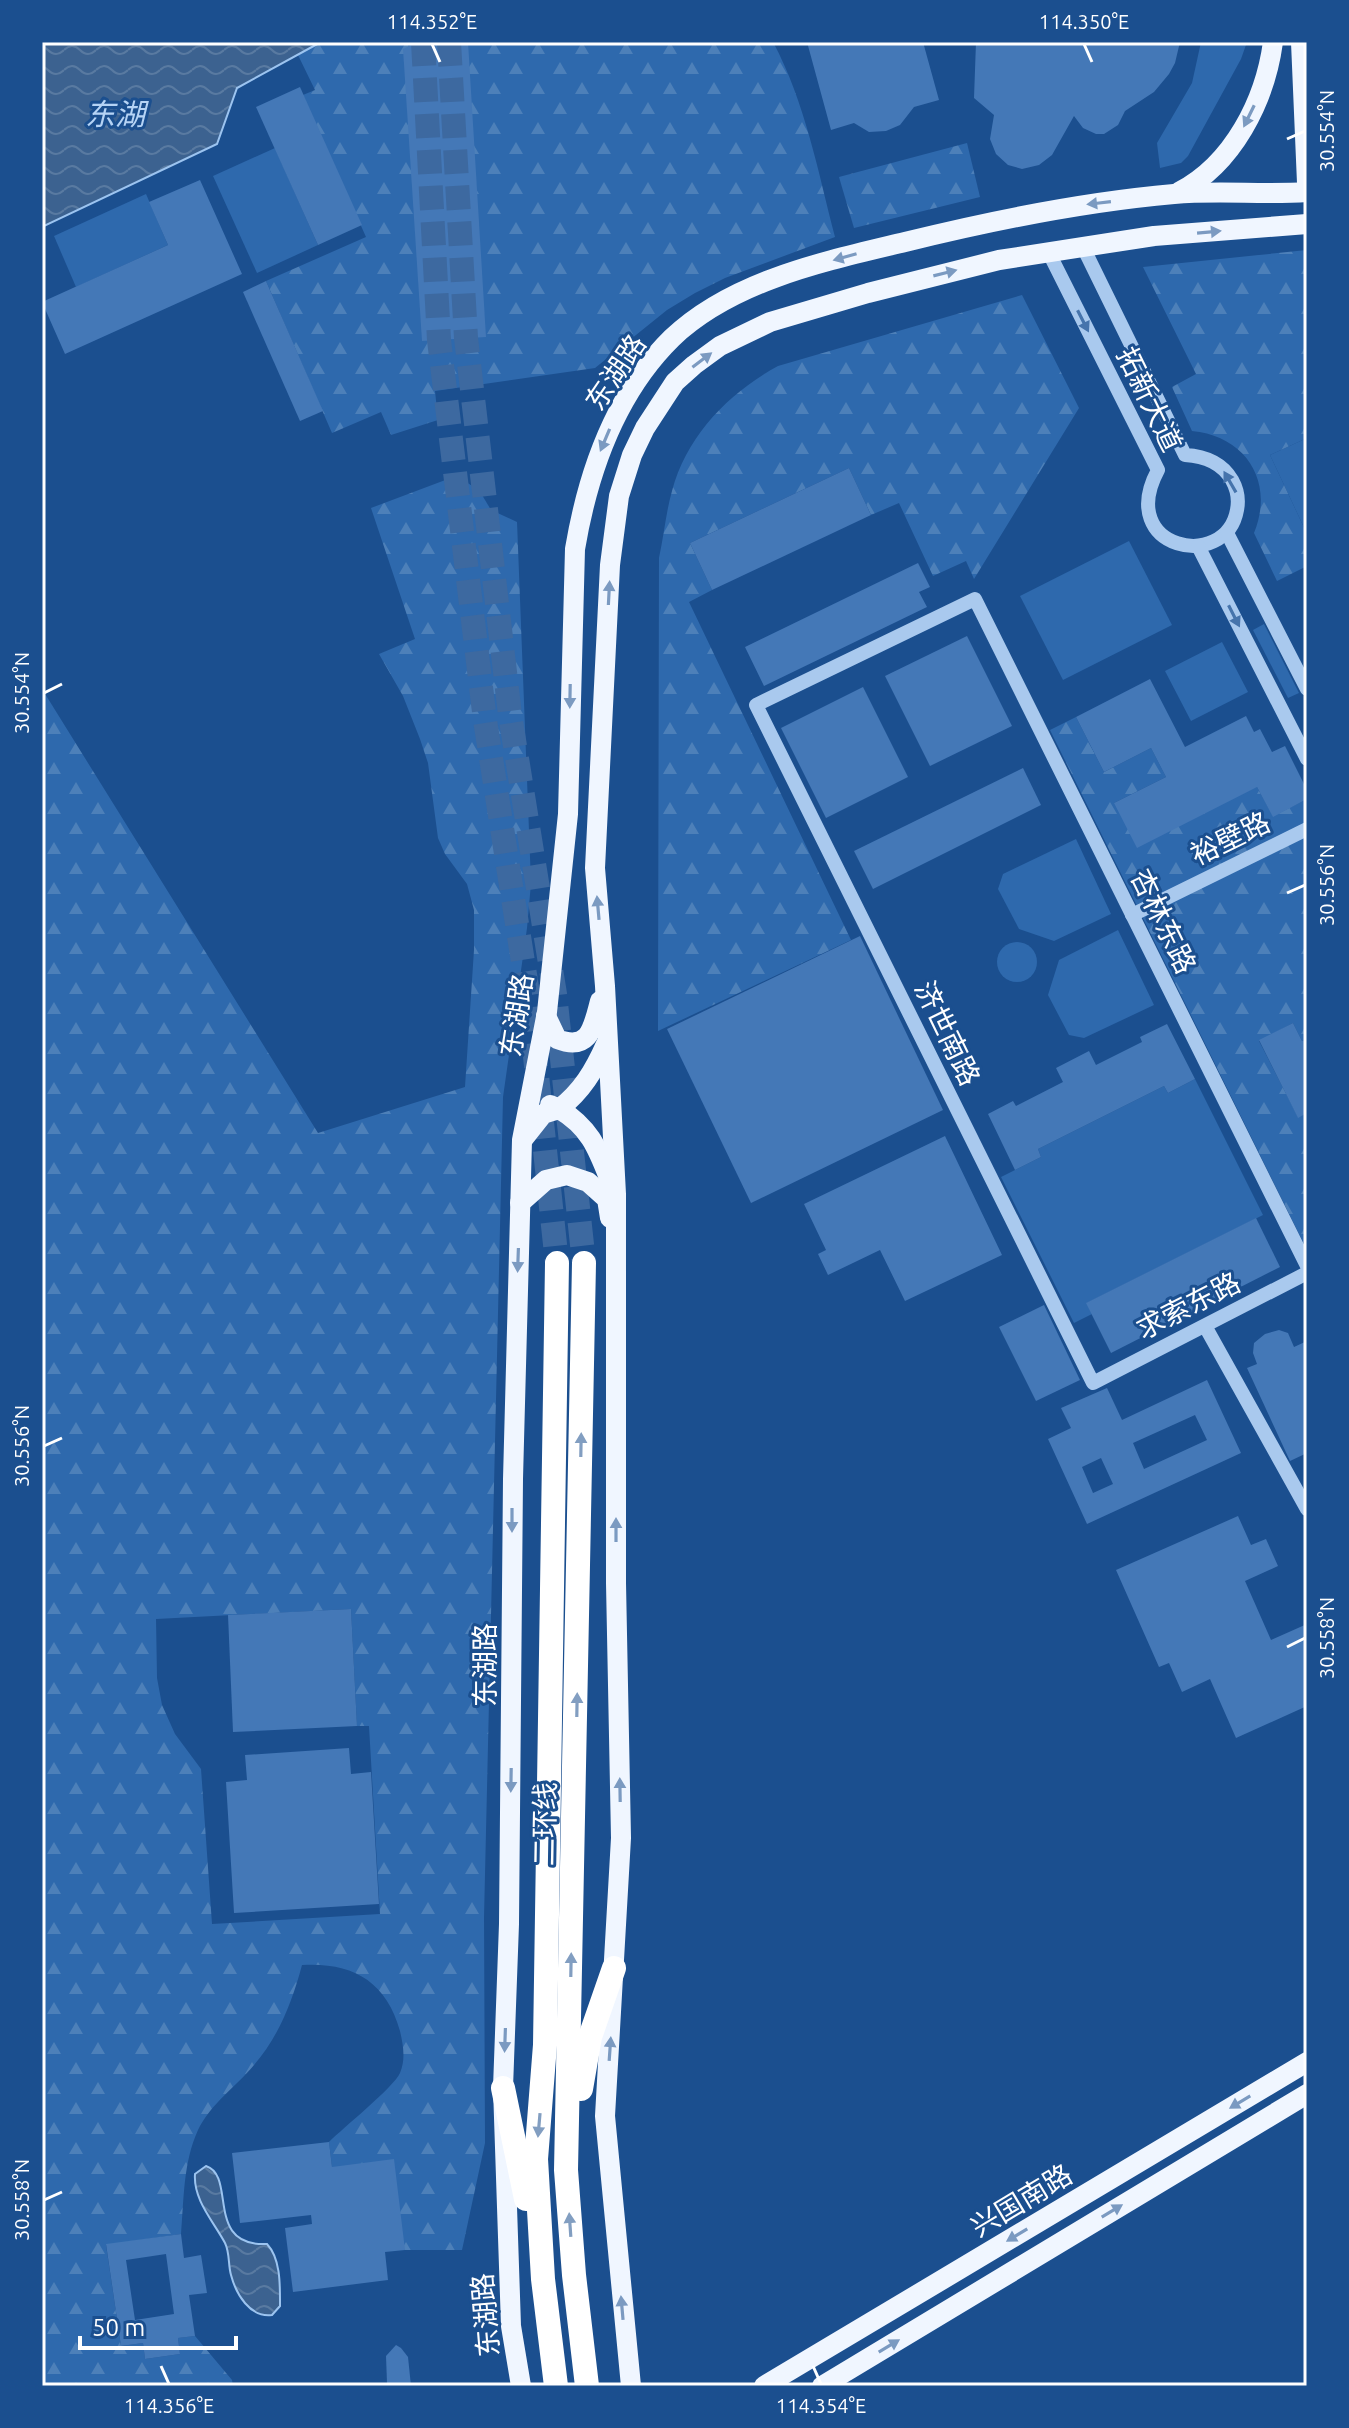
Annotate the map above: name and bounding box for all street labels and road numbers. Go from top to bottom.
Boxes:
street label: 东湖路 [579,329,651,415]
street label: 拓新大道 [1112,342,1188,456]
street label: 裕壁路 [1185,806,1275,870]
street label: 杏林东路 [1126,864,1202,978]
street label: 东湖路 [494,971,538,1059]
street label: 济世南路 [910,976,986,1090]
street label: 求索东路 [1131,1266,1245,1344]
street label: 东湖路 [469,1623,500,1707]
street label: 二环线 [528,1782,560,1866]
street label: 兴国南路 [965,2158,1077,2242]
street label: 东湖路 [466,2272,504,2358]

